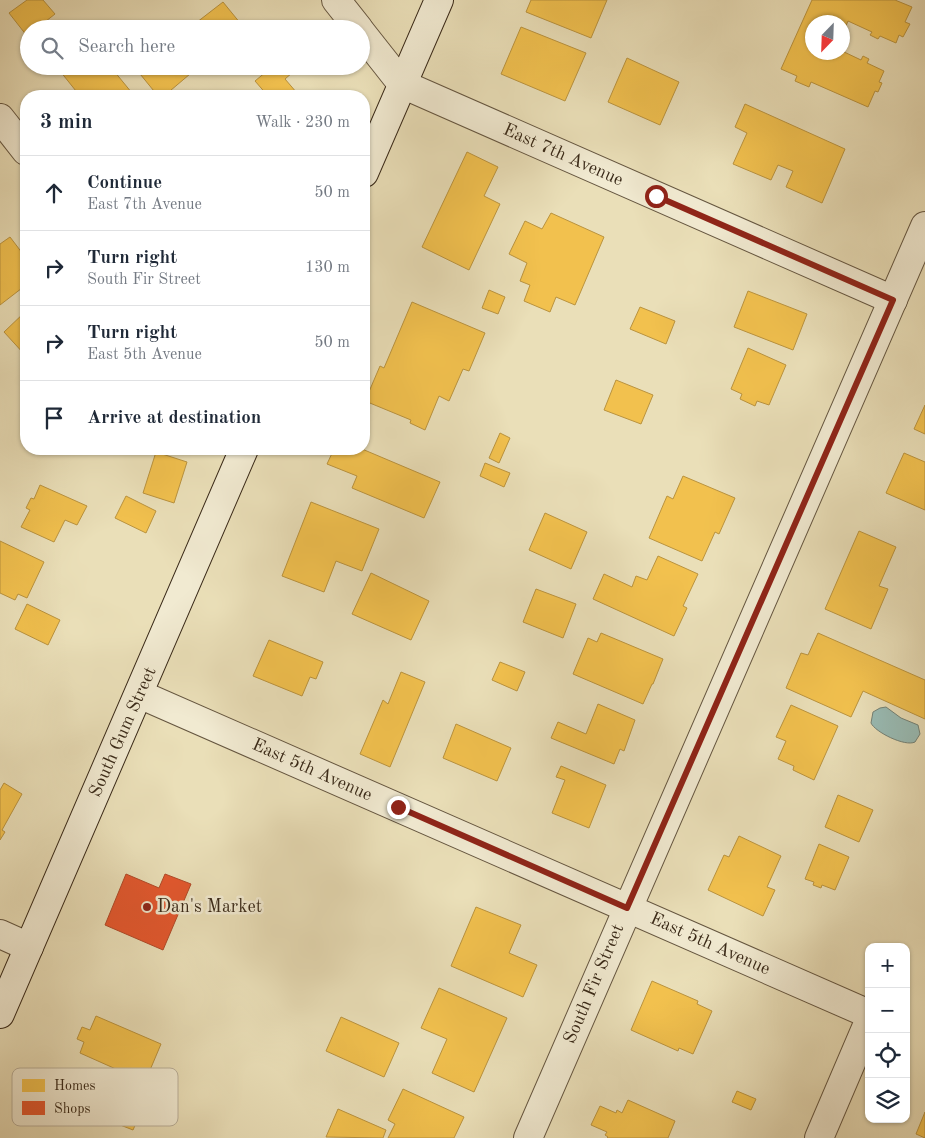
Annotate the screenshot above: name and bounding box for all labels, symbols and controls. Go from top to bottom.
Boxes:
north arrow [805,15,850,60]
search box [20,20,370,75]
icon: search [38,34,66,62]
text: Search here [78,38,175,57]
text: 3 min [40,112,93,133]
text: Walk · 230 m [255,115,350,131]
street label: East 7th Avenue [500,120,626,190]
text: Continue [87,174,162,193]
icon: ahead [40,179,68,207]
text: 50 m [314,185,350,201]
route start [645,185,668,208]
text: East 7th Avenue [87,197,202,213]
text: Turn right [87,249,177,268]
icon: right [40,254,68,282]
text: 130 m [305,260,350,276]
text: South Fir Street [87,272,201,288]
text: Turn right [87,324,177,343]
icon: right [40,329,68,357]
text: 50 m [314,335,350,351]
text: East 5th Avenue [87,347,202,363]
icon: arrive [40,404,68,432]
text: Arrive at destination [87,409,261,428]
street label: South Gum Street [86,664,160,800]
street label: East 5th Avenue [249,735,375,805]
route end [387,796,410,819]
place label: Dan's Market [157,898,262,916]
marker: Dan's Market [141,901,153,913]
street label: East 5th Avenue [647,909,773,979]
street label: South Fir Street [561,922,627,1046]
map controls [865,943,910,1123]
button: + [865,943,910,988]
button: − [865,988,910,1033]
button: locate [865,1033,910,1078]
legend [12,1068,178,1126]
button: layers [865,1078,910,1123]
text: Homes [54,1079,96,1093]
text: Shops [54,1102,91,1116]

